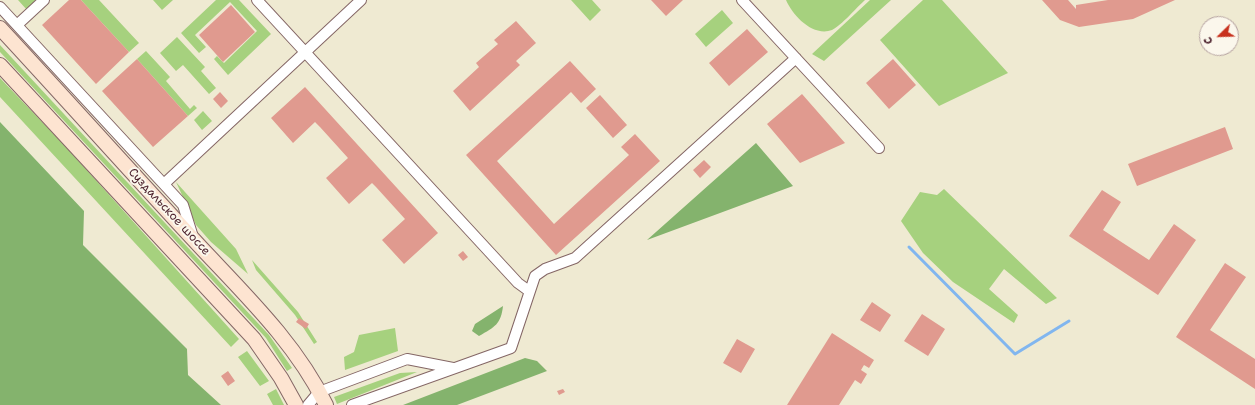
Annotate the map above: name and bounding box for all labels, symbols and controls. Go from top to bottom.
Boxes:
north arrow [1199,16,1239,56]
text: С [1200,34,1217,47]
street label: Суздальское шоссе [125,165,213,259]

